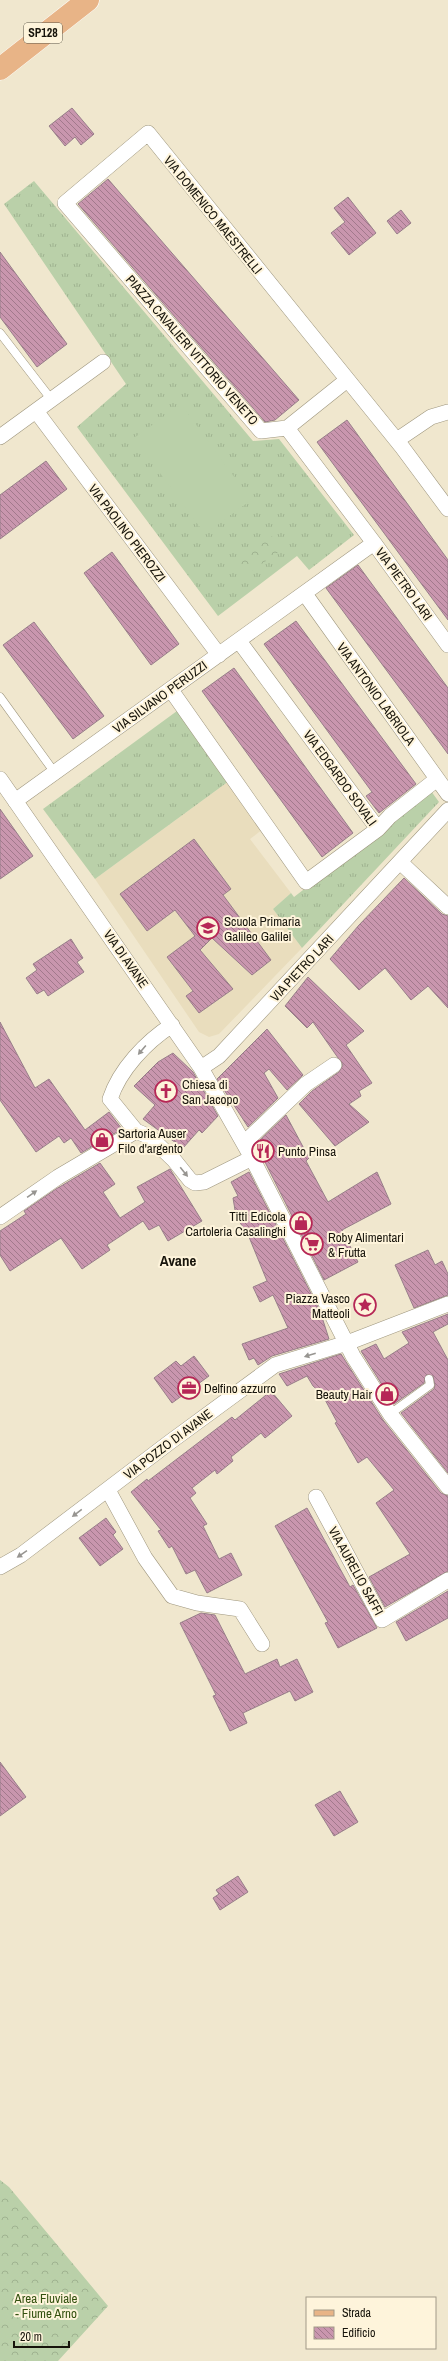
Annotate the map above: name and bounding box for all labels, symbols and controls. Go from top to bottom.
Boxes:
road number: SP128 [24,23,62,43]
street label: VIA DOMENICO MAESTRELLI [160,152,266,278]
street label: PIAZZA CAVALIERI VITTORIO VENETO [122,271,262,429]
street label: VIA PAOLINO PIEROZZI [85,481,169,585]
street label: VIA PIETRO LARI [372,544,436,624]
street label: VIA ANTONIO LABRIOLA [333,639,419,749]
street label: VIA SILVANO PERUZZI [109,657,211,737]
street label: VIA EDGARDO SOVALI [300,727,380,829]
place label: Scuola Primaria Galileo Galilei [224,913,300,945]
school or university icon: Scuola Primaria Galileo Galilei [195,915,221,941]
street label: VIA DI AVANE [100,927,152,991]
street label: VIA PIETRO LARI [266,931,338,1005]
one-way arrow [138,1045,147,1055]
place label: Chiesa di San Jacopo [182,1076,238,1108]
church icon: Chiesa di San Jacopo [153,1078,179,1104]
place label: Sartoria Auser Filo d'argento [118,1125,187,1157]
shop icon: Sartoria Auser Filo d'argento [89,1127,115,1153]
restaurant icon: Punto Pinsa [250,1138,276,1164]
place label: Punto Pinsa [278,1143,336,1160]
one-way arrow [180,1167,188,1178]
one-way arrow [27,1190,37,1198]
place label: Titti Edicola Cartoleria Casalinghi [185,1208,286,1240]
shop icon: Titti Edicola Cartoleria Casalinghi [288,1210,314,1236]
place label: Roby Alimentari & Frutta [328,1229,404,1261]
supermarket icon: Roby Alimentari & Frutta [299,1231,325,1257]
district label: Avane [160,1250,196,1271]
place label: Piazza Vasco Matteoli [286,1290,350,1322]
place icon: Piazza Vasco Matteoli [352,1292,378,1318]
one-way arrow [303,1352,315,1358]
office icon: Delfino azzurro [176,1375,202,1401]
place label: Delfino azzurro [204,1380,276,1397]
shop icon: Beauty Hair [374,1381,400,1407]
place label: Beauty Hair [316,1386,372,1403]
street label: VIA POZZO DI AVANE [120,1405,216,1483]
one-way arrow [72,1509,82,1517]
street label: VIA AURELIO SAFFI [325,1524,387,1618]
one-way arrow [17,1550,27,1558]
park label: Area Fluviale - Fiume Arno [14,2290,77,2322]
legend [306,2297,436,2349]
text: Strada [342,2305,372,2321]
scale bar [14,2323,69,2349]
text: Edificio [342,2325,375,2341]
text: 20 m [20,2329,42,2345]

